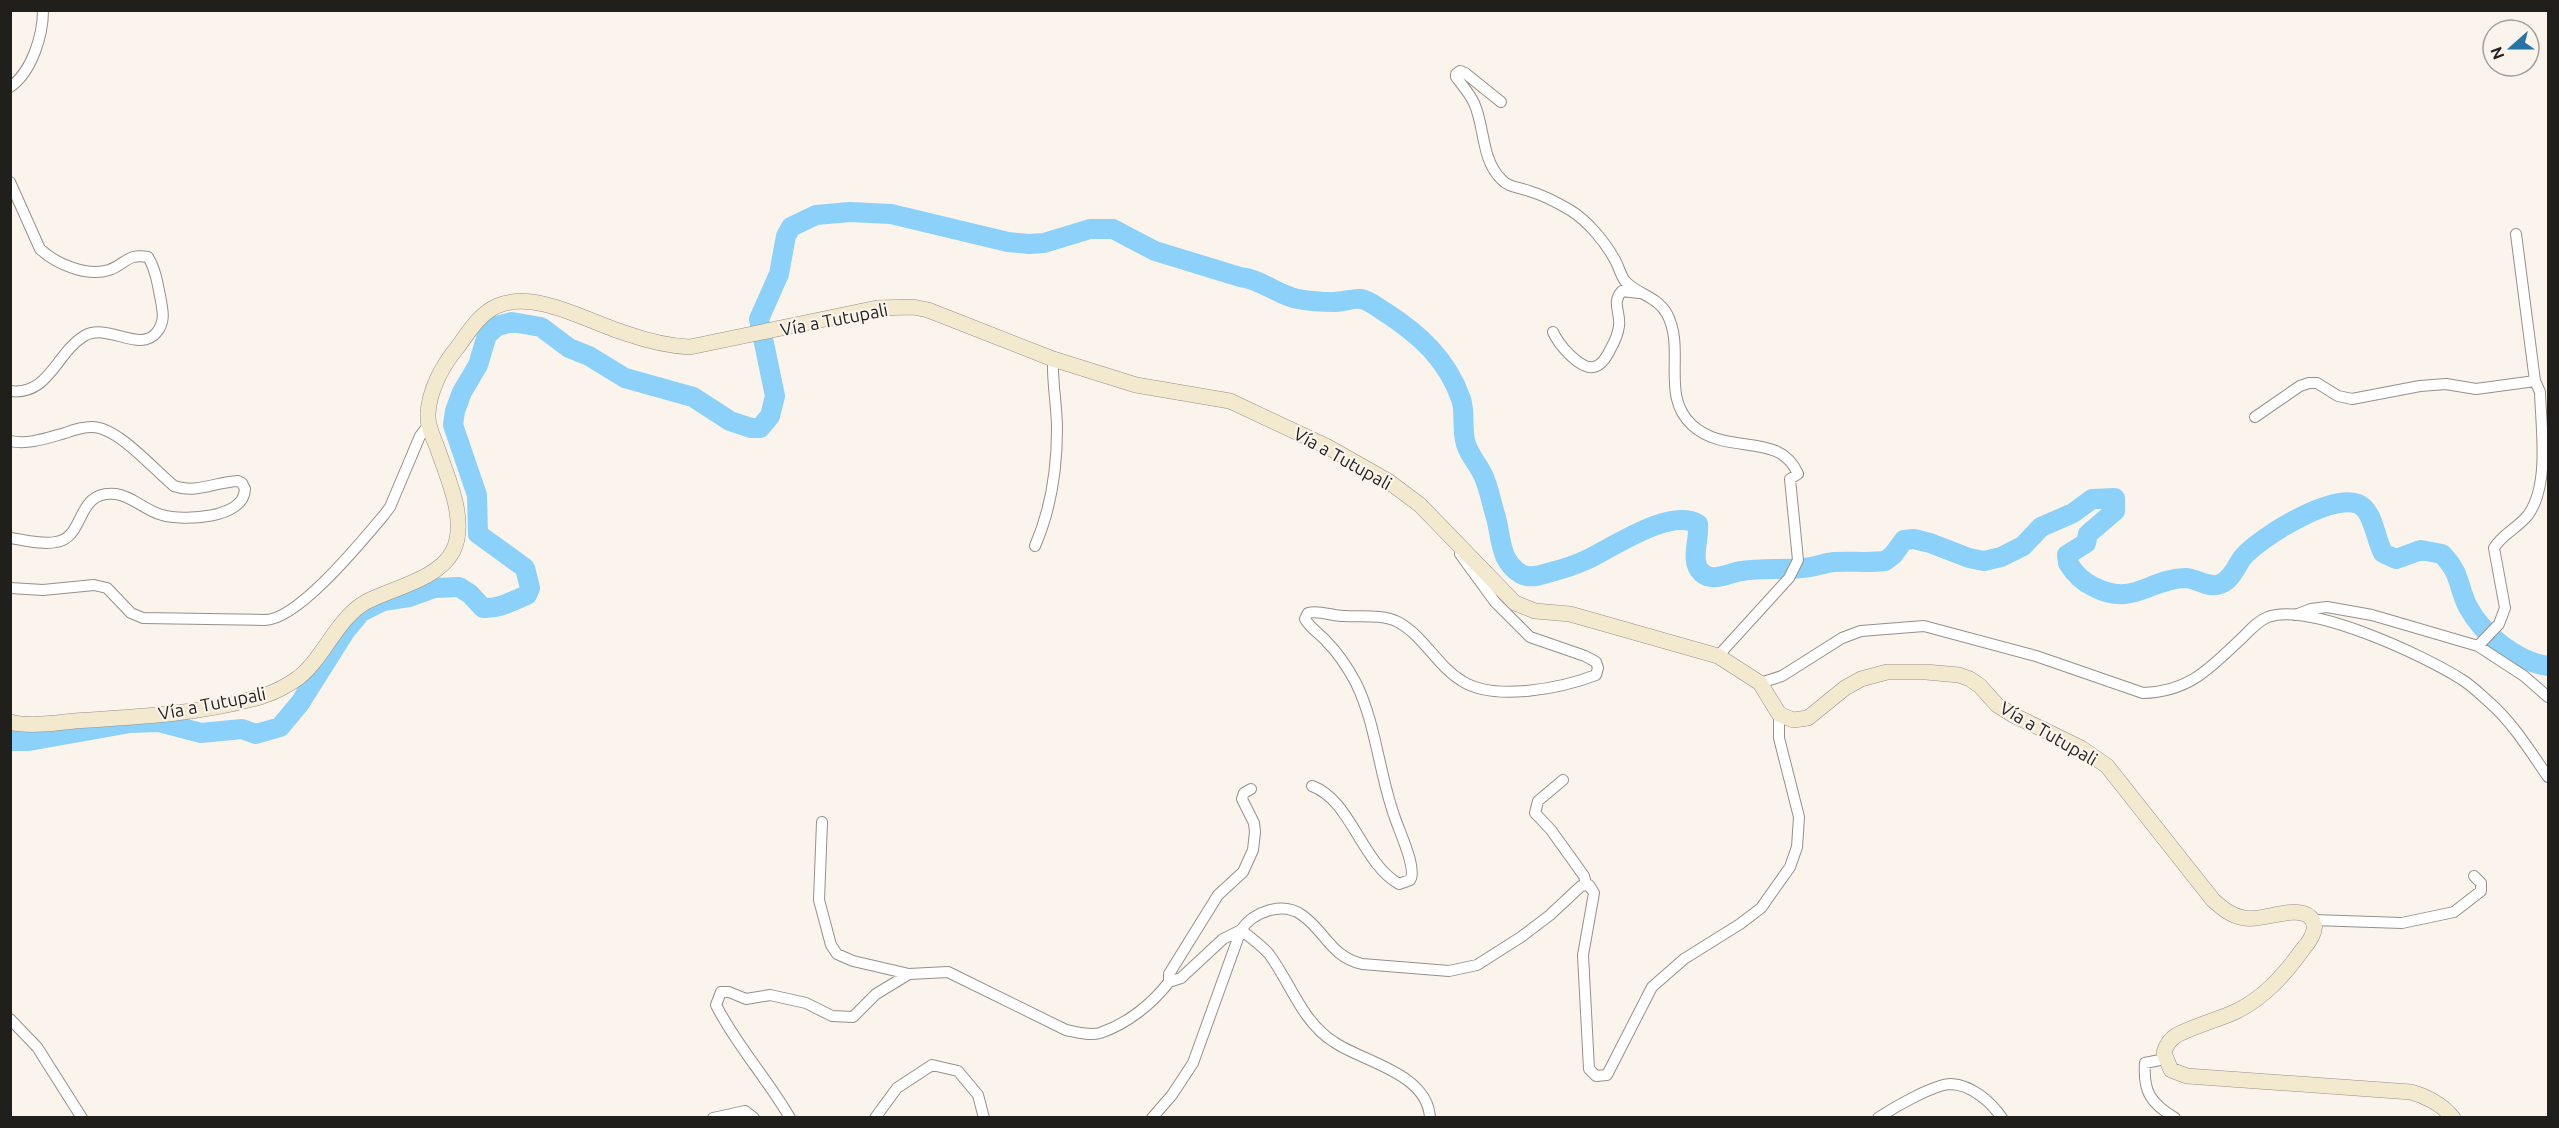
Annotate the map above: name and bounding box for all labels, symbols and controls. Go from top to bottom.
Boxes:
north arrow [2481,18,2541,78]
text: N [2486,45,2508,62]
street label: Vía a Tutupali [779,299,889,339]
street label: Vía a Tutupali [1290,423,1396,493]
street label: Vía a Tutupali [157,683,267,723]
street label: Vía a Tutupali [1997,697,2101,769]

